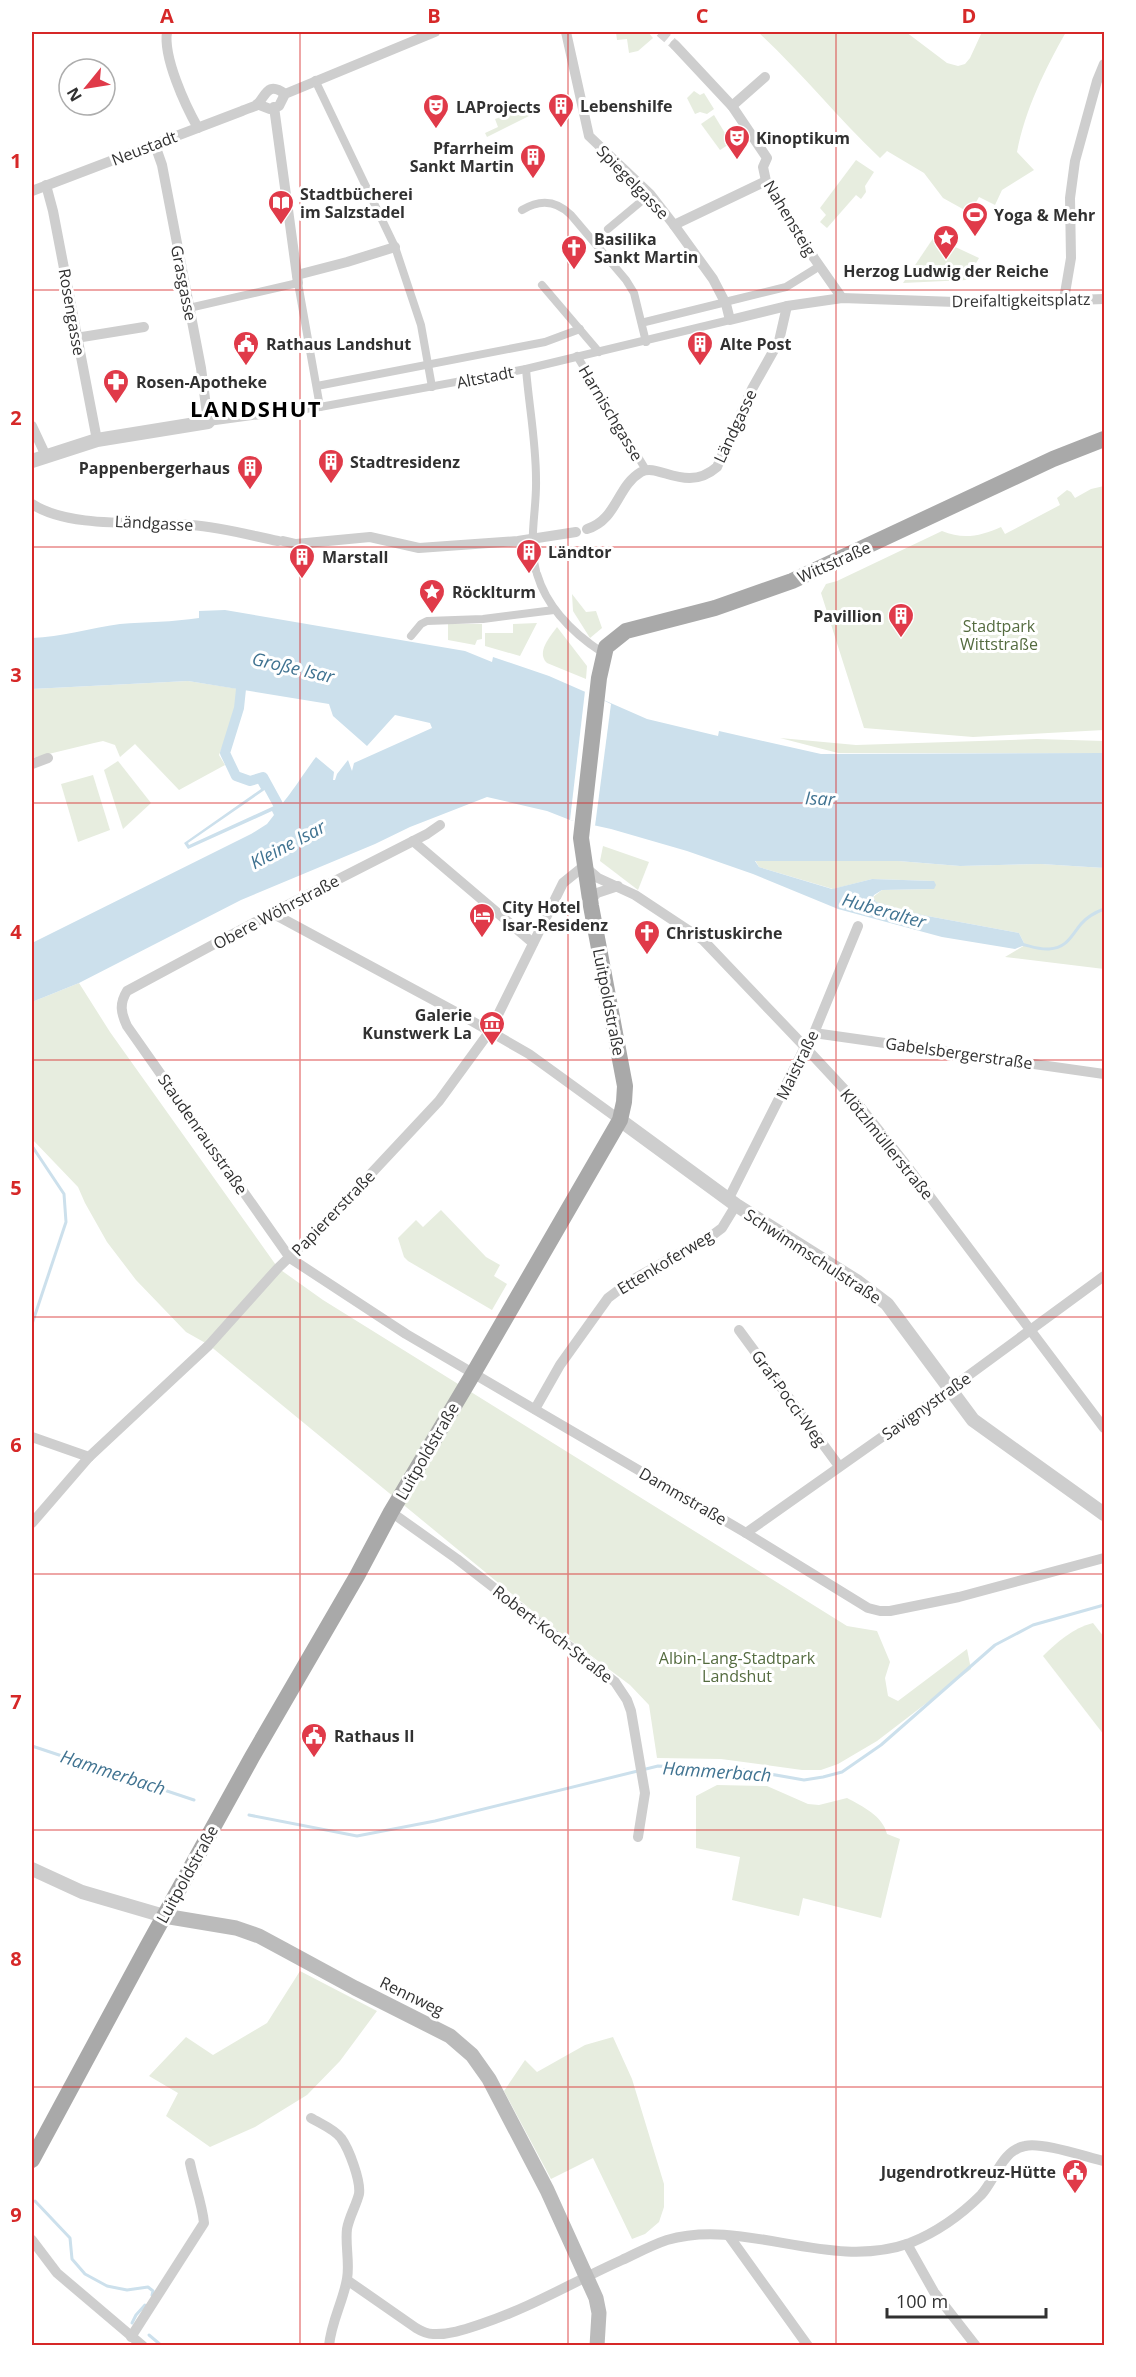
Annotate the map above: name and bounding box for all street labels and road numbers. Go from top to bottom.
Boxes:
street label: Neustadt [108,125,180,171]
street label: Spiegelgasse [592,140,674,224]
street label: Nahensteig [759,176,821,260]
street label: Grasgasse [166,243,202,323]
street label: Rosengasse [54,267,90,357]
street label: Dreifaltigkeitsplatz [952,288,1090,312]
street label: Altstadt [455,361,516,393]
street label: Harnischgasse [574,361,648,465]
street label: Ländgasse [708,386,762,466]
street label: Ländgasse [114,510,194,536]
street label: Wittstraße [794,536,874,588]
street label: Obere Wöhrstraße [209,870,343,954]
street label: Luitpoldstraße [588,946,630,1058]
street label: Maistraße [771,1026,823,1104]
street label: Gabelsbergerstraße [884,1032,1034,1074]
street label: Staudenrausstraße [153,1069,253,1199]
street label: Klötzlmüllerstraße [835,1084,939,1204]
street label: Papiererstraße [287,1165,380,1261]
street label: Schwimmschulstraße [740,1203,886,1309]
street label: Ettenkoferweg [613,1225,717,1299]
street label: Graf-Pocci-Weg [747,1345,832,1451]
street label: Savignystraße [877,1367,975,1445]
street label: Luitpoldstraße [390,1398,464,1504]
street label: Dammstraße [635,1462,731,1530]
street label: Robert-Koch-Straße [488,1580,618,1688]
street label: Luitpoldstraße [151,1821,223,1927]
street label: Rennweg [376,1971,448,2021]

